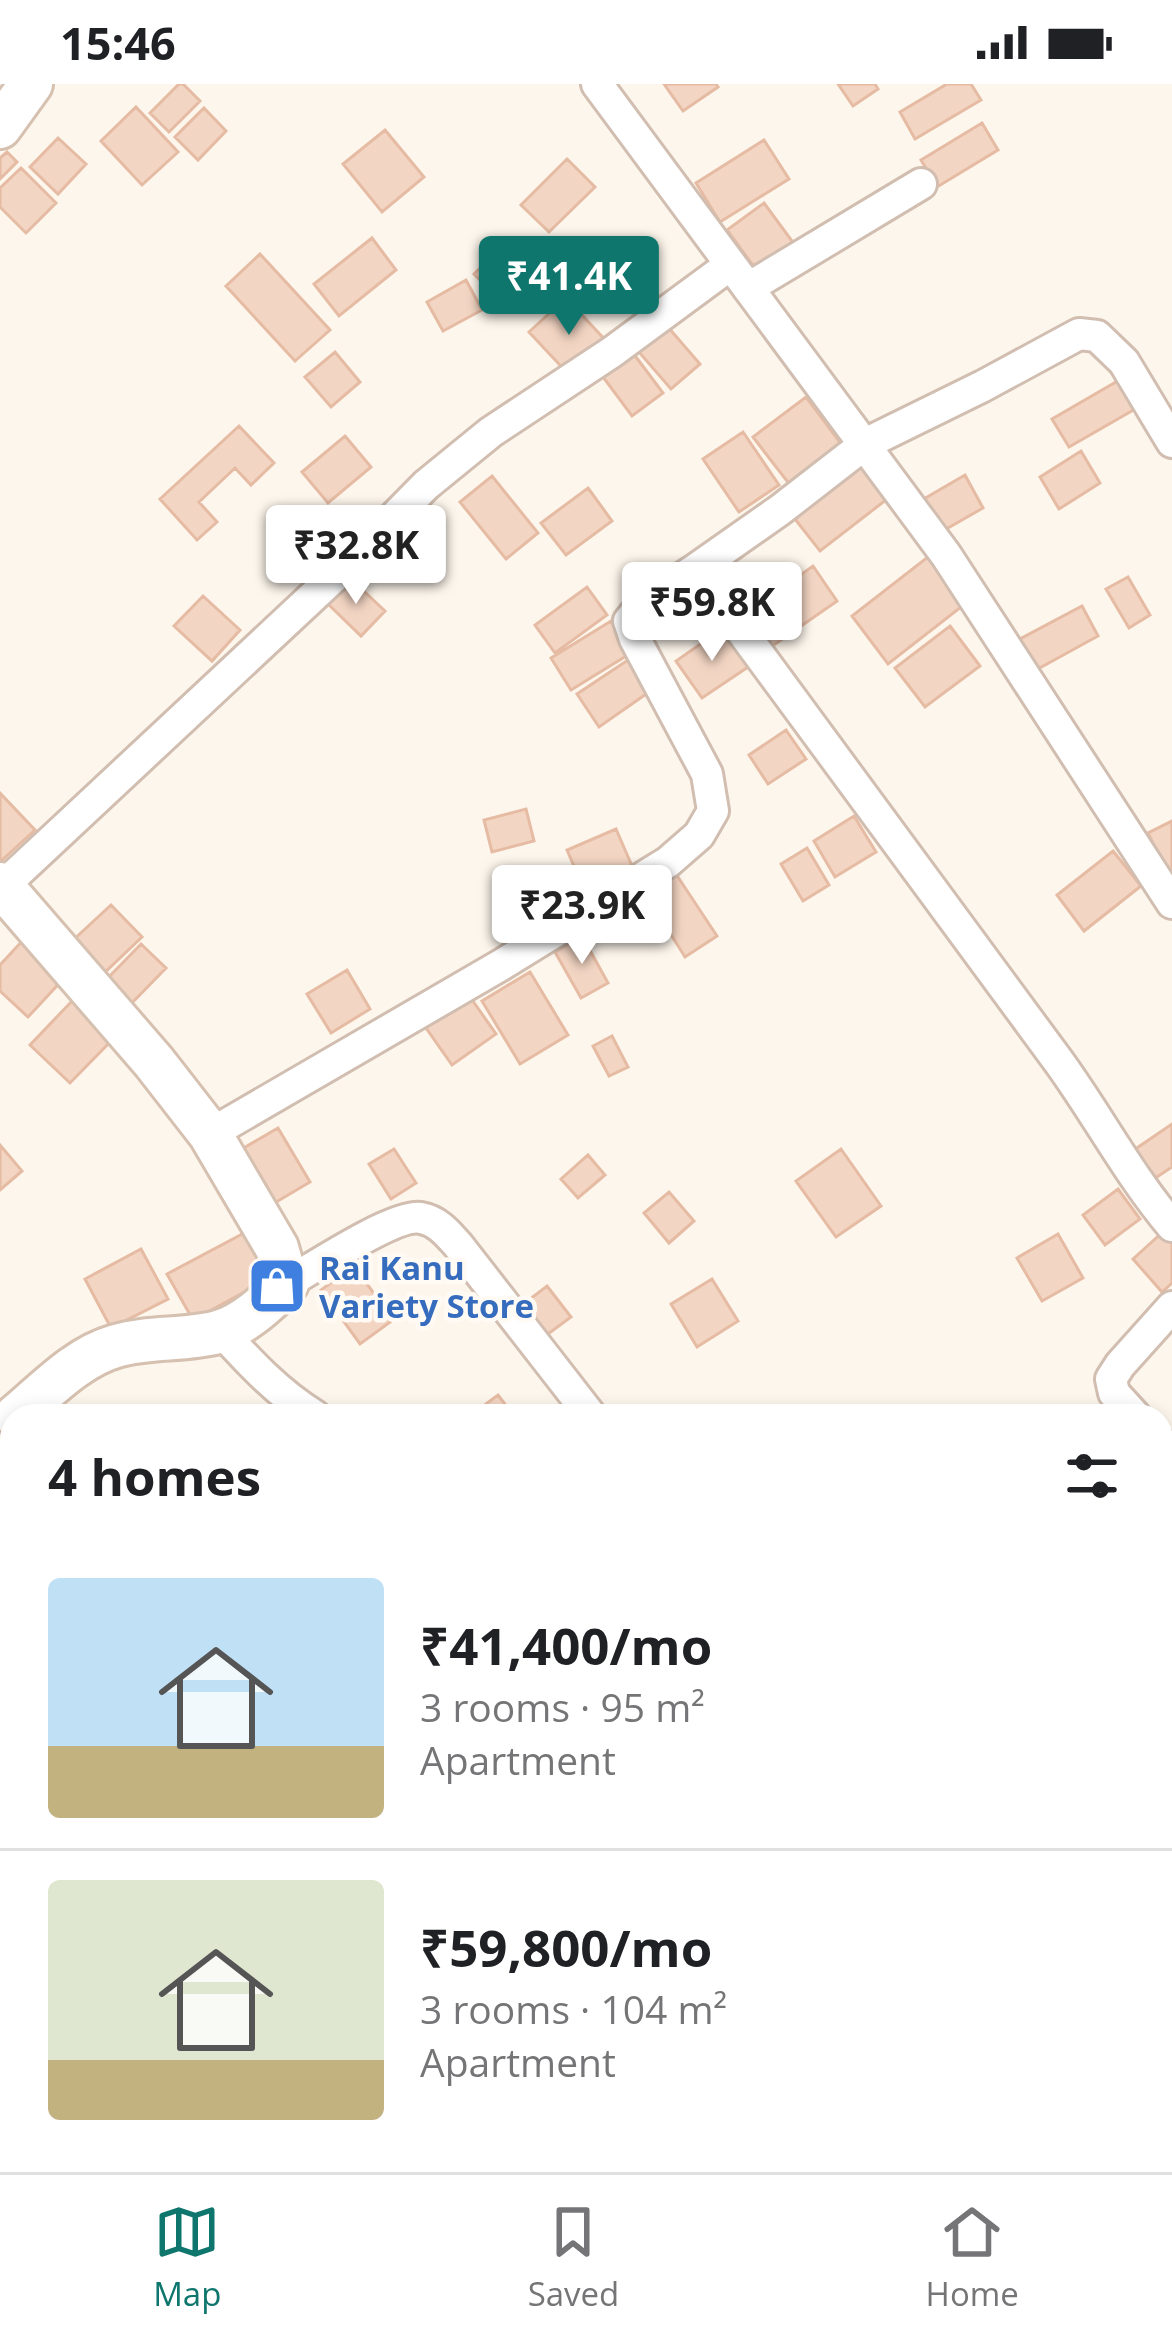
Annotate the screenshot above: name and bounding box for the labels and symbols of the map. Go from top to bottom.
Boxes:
pin: ₹41.4K [471,236,667,338]
pin: ₹32.8K [258,505,454,607]
pin: ₹59.8K [614,562,810,664]
pin: ₹23.9K [484,865,680,967]
place label: Rai Kanu Variety Store [319,1245,534,1328]
shop icon: Rai Kanu Variety Store [246,1255,308,1317]

